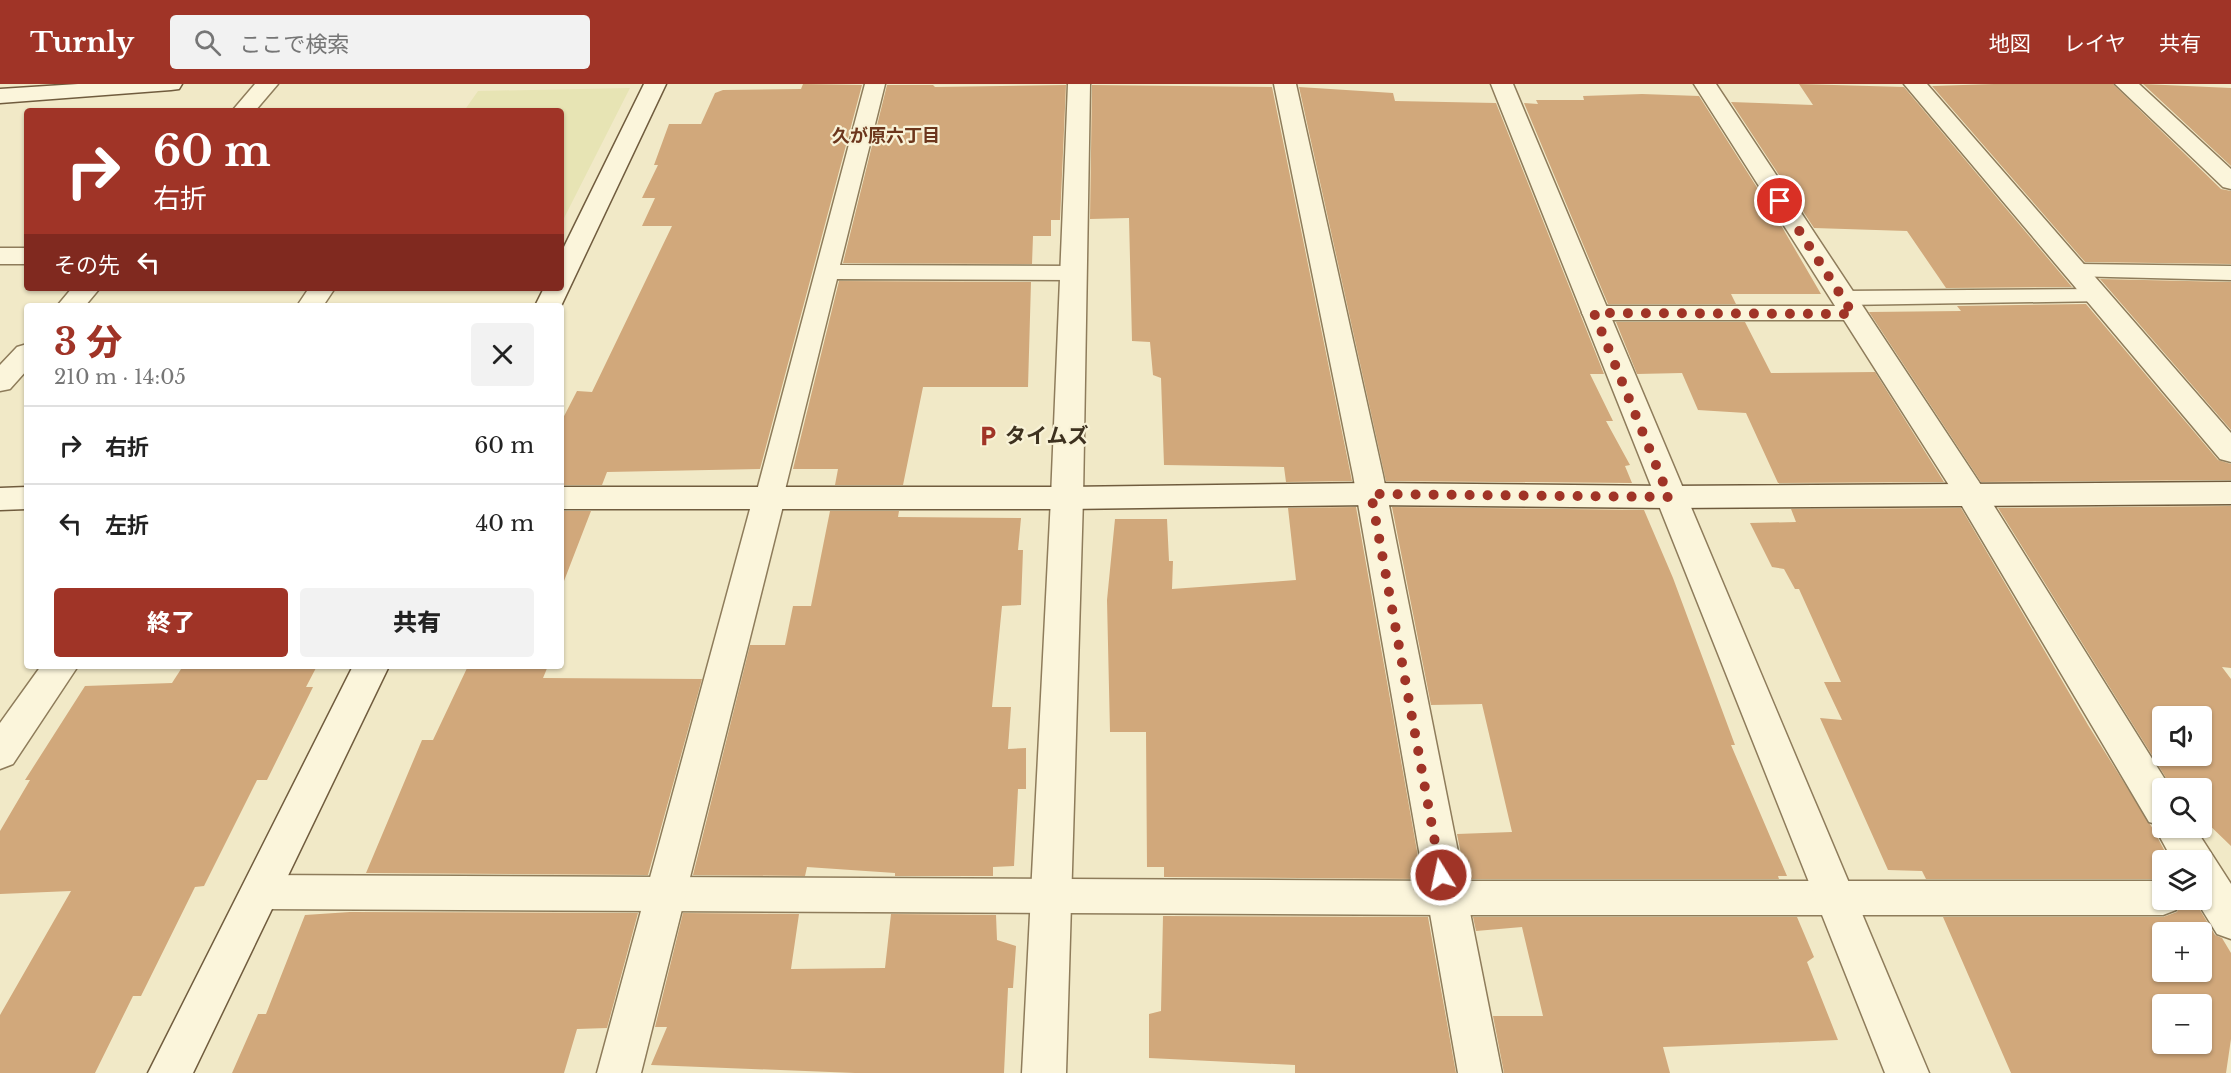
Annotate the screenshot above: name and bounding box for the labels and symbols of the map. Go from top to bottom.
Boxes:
district label: 久が原六丁目 [832,125,940,147]
pin [1754,175,1805,226]
place label: タイムズ [1005,423,1089,449]
parking icon: タイムズ [976,424,1000,448]
position arrow [1409,843,1473,907]

